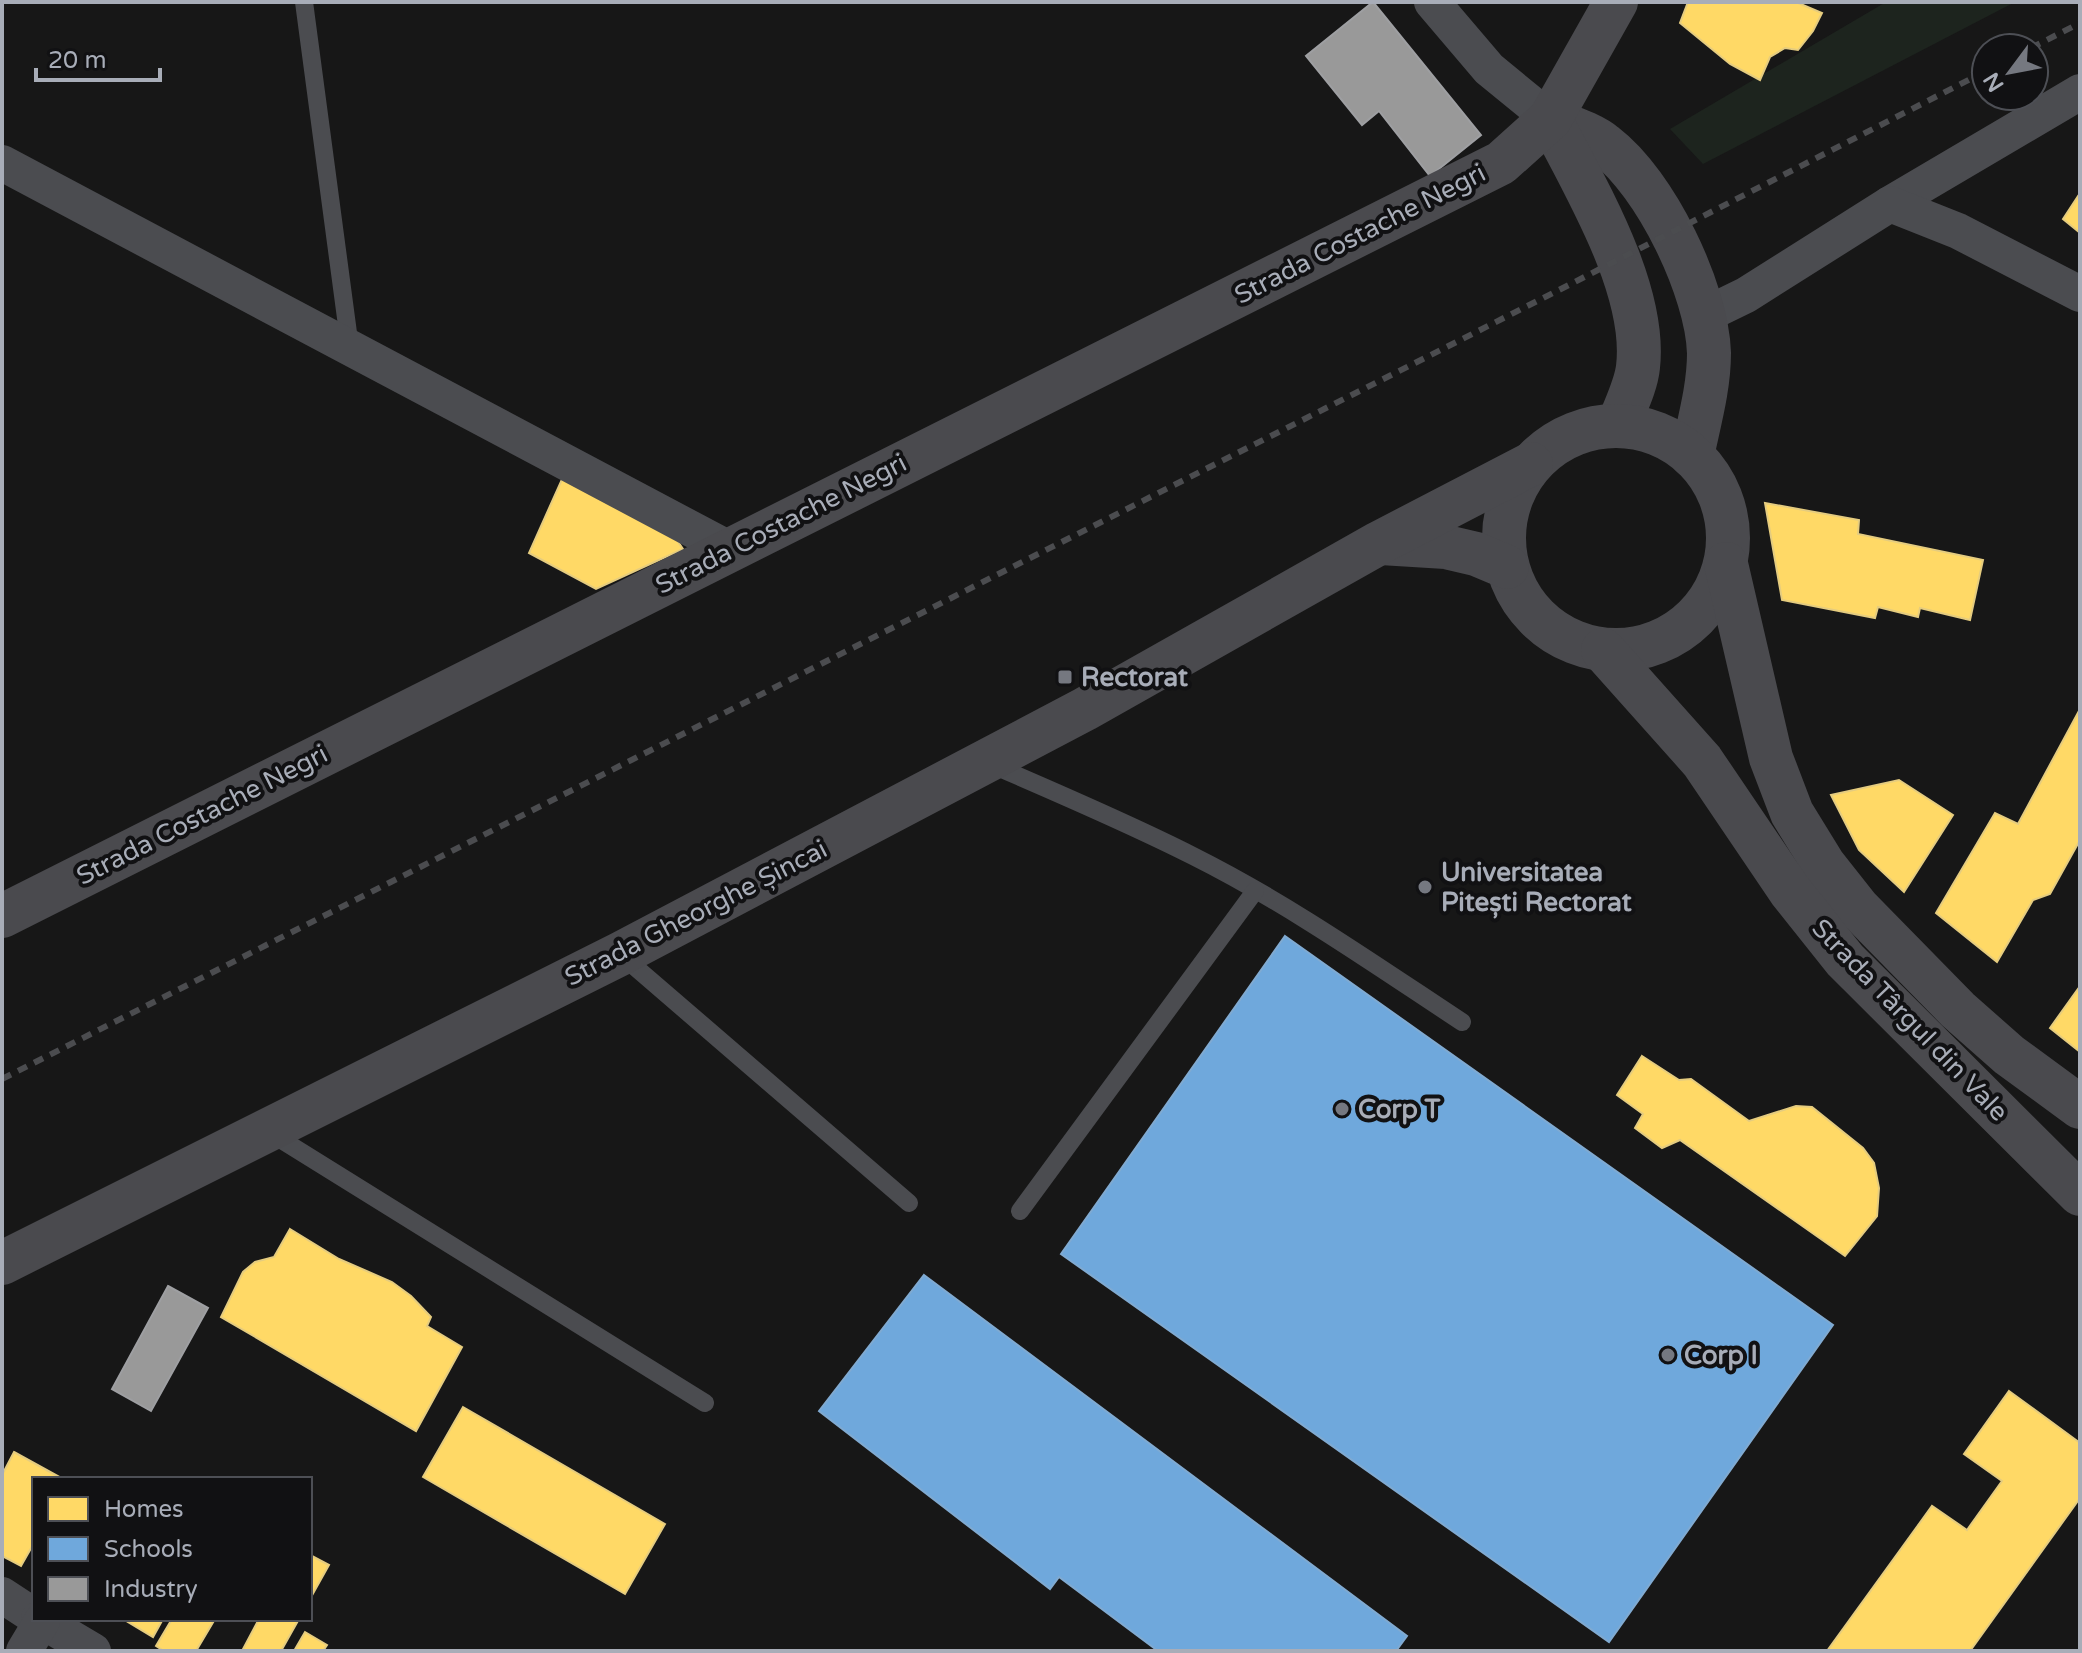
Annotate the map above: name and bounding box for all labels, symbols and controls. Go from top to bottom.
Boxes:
scale bar [36,32,160,82]
north arrow [1970,32,2050,112]
text: 20 m [48,46,106,75]
text: N [1978,68,2010,96]
street label: Strada Costache Negri [1229,157,1491,311]
street label: Strada Costache Negri [650,447,912,601]
place label: Rectorat [1081,662,1188,693]
marker: Rectorat [1056,668,1074,686]
street label: Strada Costache Negri [71,738,333,892]
street label: Strada Gheorghe Șincai [560,833,832,993]
place label: Universitatea Pitești Rectorat [1441,857,1632,919]
marker: Universitatea Pitești Rectorat [1416,878,1434,896]
street label: Strada Târgul din Vale [1805,912,2015,1128]
place label: Corp T [1358,1094,1441,1125]
marker: Corp T [1333,1100,1351,1118]
place label: Corp I [1684,1340,1758,1371]
marker: Corp I [1659,1346,1677,1364]
legend [32,1477,312,1621]
text: Homes [104,1495,184,1524]
text: Schools [104,1535,193,1564]
text: Industry [104,1575,198,1604]

